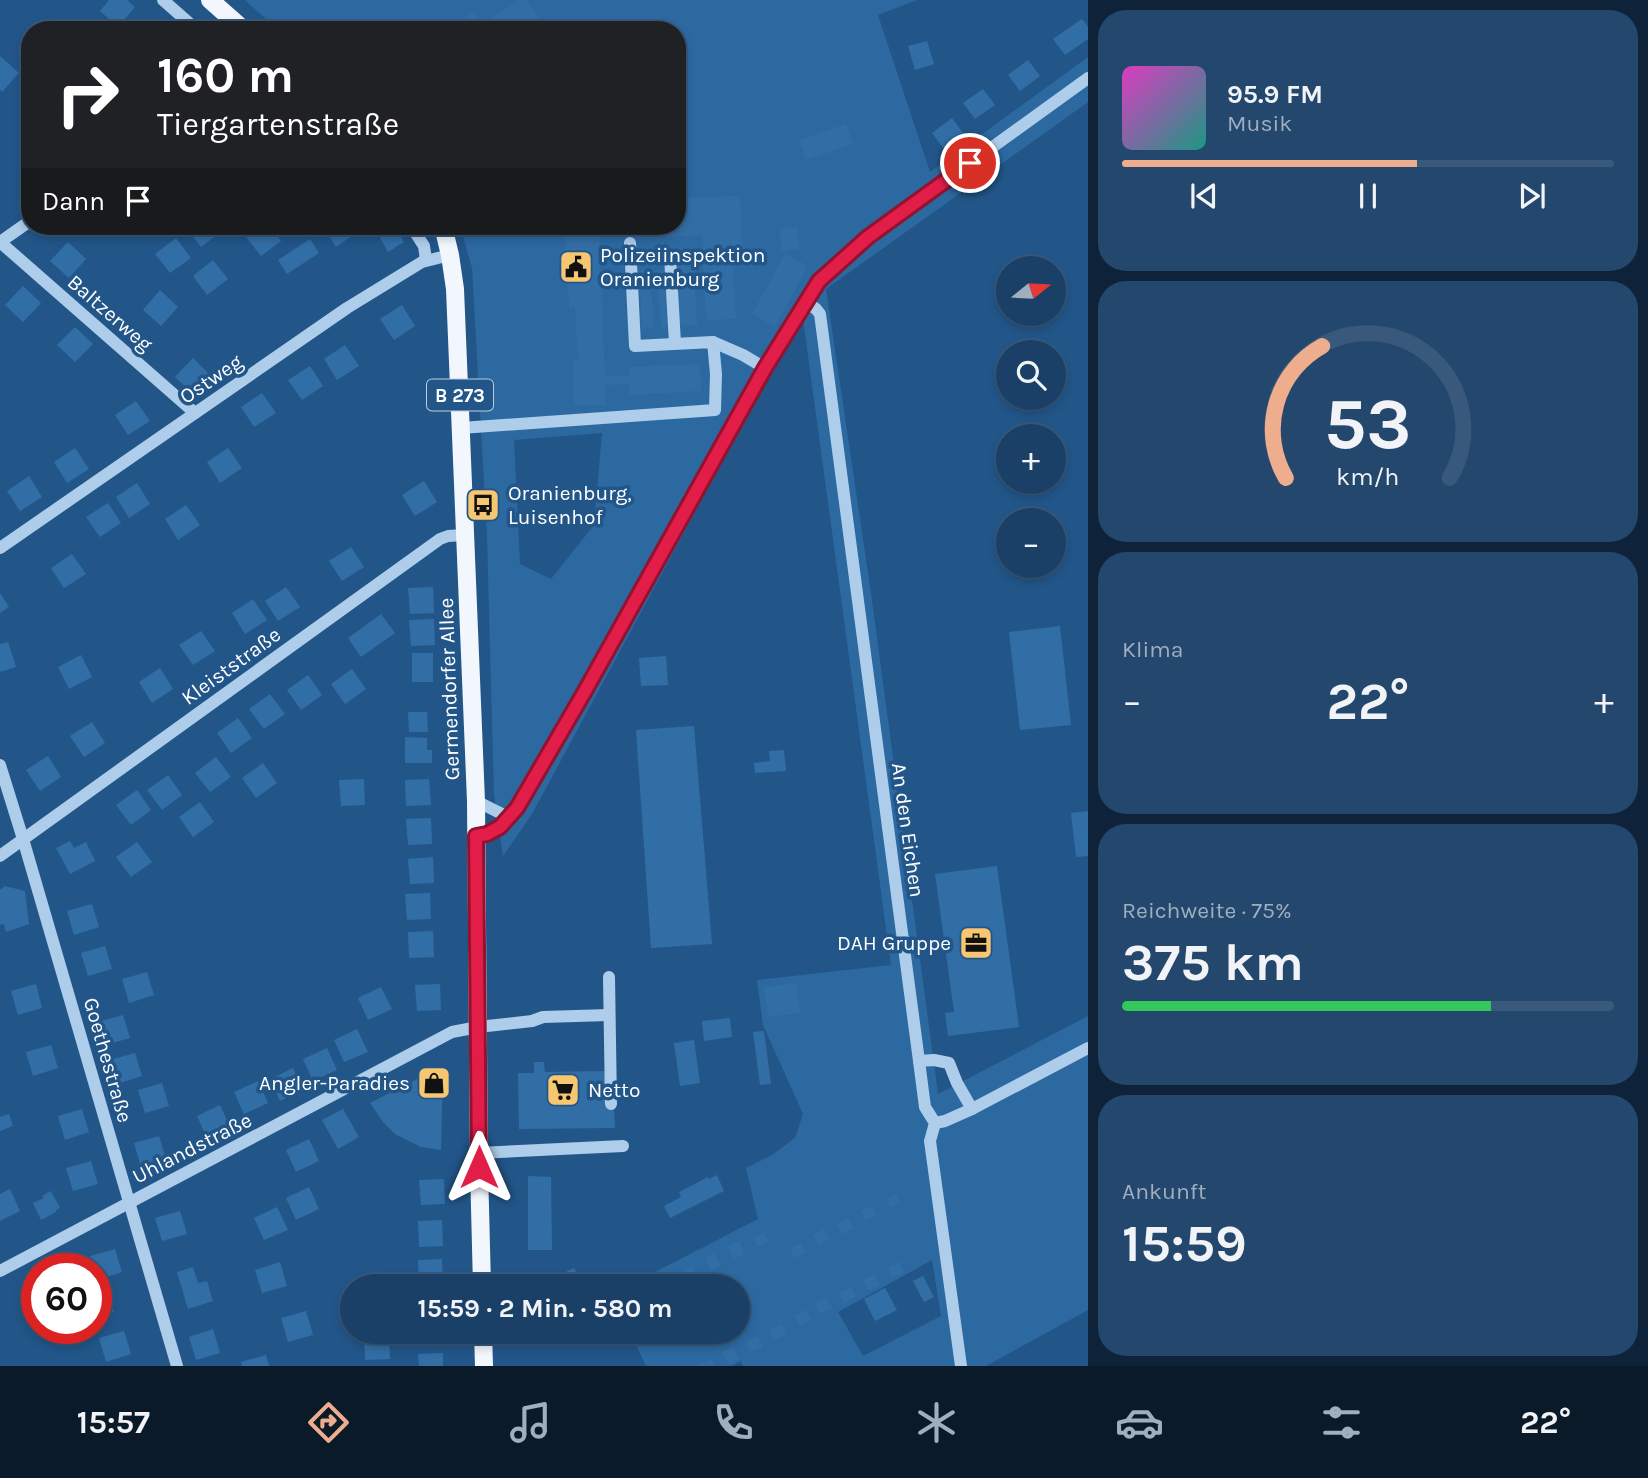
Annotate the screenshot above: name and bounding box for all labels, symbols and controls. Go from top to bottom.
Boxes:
text: 160 m [157,47,294,104]
icon: right [42,49,133,140]
text: 95.9 FM [1227,79,1323,110]
text: Tiergartenstraße [157,106,399,143]
text: Musik [1227,110,1292,137]
pin [940,133,1000,193]
icon: arrive [951,144,989,182]
icon: previous [1185,177,1223,215]
icon: pause [1349,177,1387,215]
icon: next [1513,177,1551,215]
icon: arrive [119,182,157,220]
text: Dann [42,186,105,217]
place label: Polizeiinspektion Oranienburg [600,243,765,291]
public building icon: Polizeiinspektion Oranienburg [557,248,595,286]
north arrow [996,256,1066,326]
map controls [996,256,1066,578]
street label: Baltzerweg [63,270,157,356]
button: search [996,340,1066,410]
street label: Ostweg [175,349,247,409]
road number: B 273 [427,380,493,410]
text: 53 [1324,381,1412,466]
button: + [996,424,1066,494]
text: km/h [1336,462,1400,491]
place label: Oranienburg, Luisenhof [508,481,632,529]
bus stop icon: Oranienburg, Luisenhof [464,486,502,524]
button: − [996,508,1066,578]
street label: Germendorfer Allee [434,597,464,781]
street label: Kleiststraße [177,622,285,710]
text: Klima [1122,636,1183,663]
text: 22° [1326,671,1410,732]
text: − [1122,679,1142,724]
text: + [1594,679,1614,724]
street label: An den Eichen [887,761,929,899]
text: Reichweite · 75% [1122,897,1292,924]
office icon: DAH Gruppe [957,924,995,962]
place label: DAH Gruppe [837,931,951,955]
text: 375 km [1122,932,1304,993]
street label: Goethestraße [79,995,137,1125]
shop icon: Angler-Paradies [415,1064,453,1102]
place label: Angler-Paradies [259,1071,410,1095]
supermarket icon: Netto [544,1071,582,1109]
place label: Netto [588,1078,640,1102]
street label: Uhlandstraße [128,1108,256,1188]
position arrow [442,1130,516,1204]
text: Ankunft [1122,1178,1206,1205]
text: 15:59 [1122,1213,1247,1274]
speed limit sign: 60 [21,1253,112,1344]
text: 15:59 · 2 Min. · 580 m [418,1293,672,1324]
icon: directions [304,1398,353,1447]
icon: music [506,1398,555,1447]
icon: phone [709,1398,758,1447]
icon: climate [912,1398,961,1447]
icon: car [1115,1398,1164,1447]
icon: filters [1317,1398,1366,1447]
text: 15:57 [77,1404,150,1441]
text: 22° [1520,1404,1571,1441]

